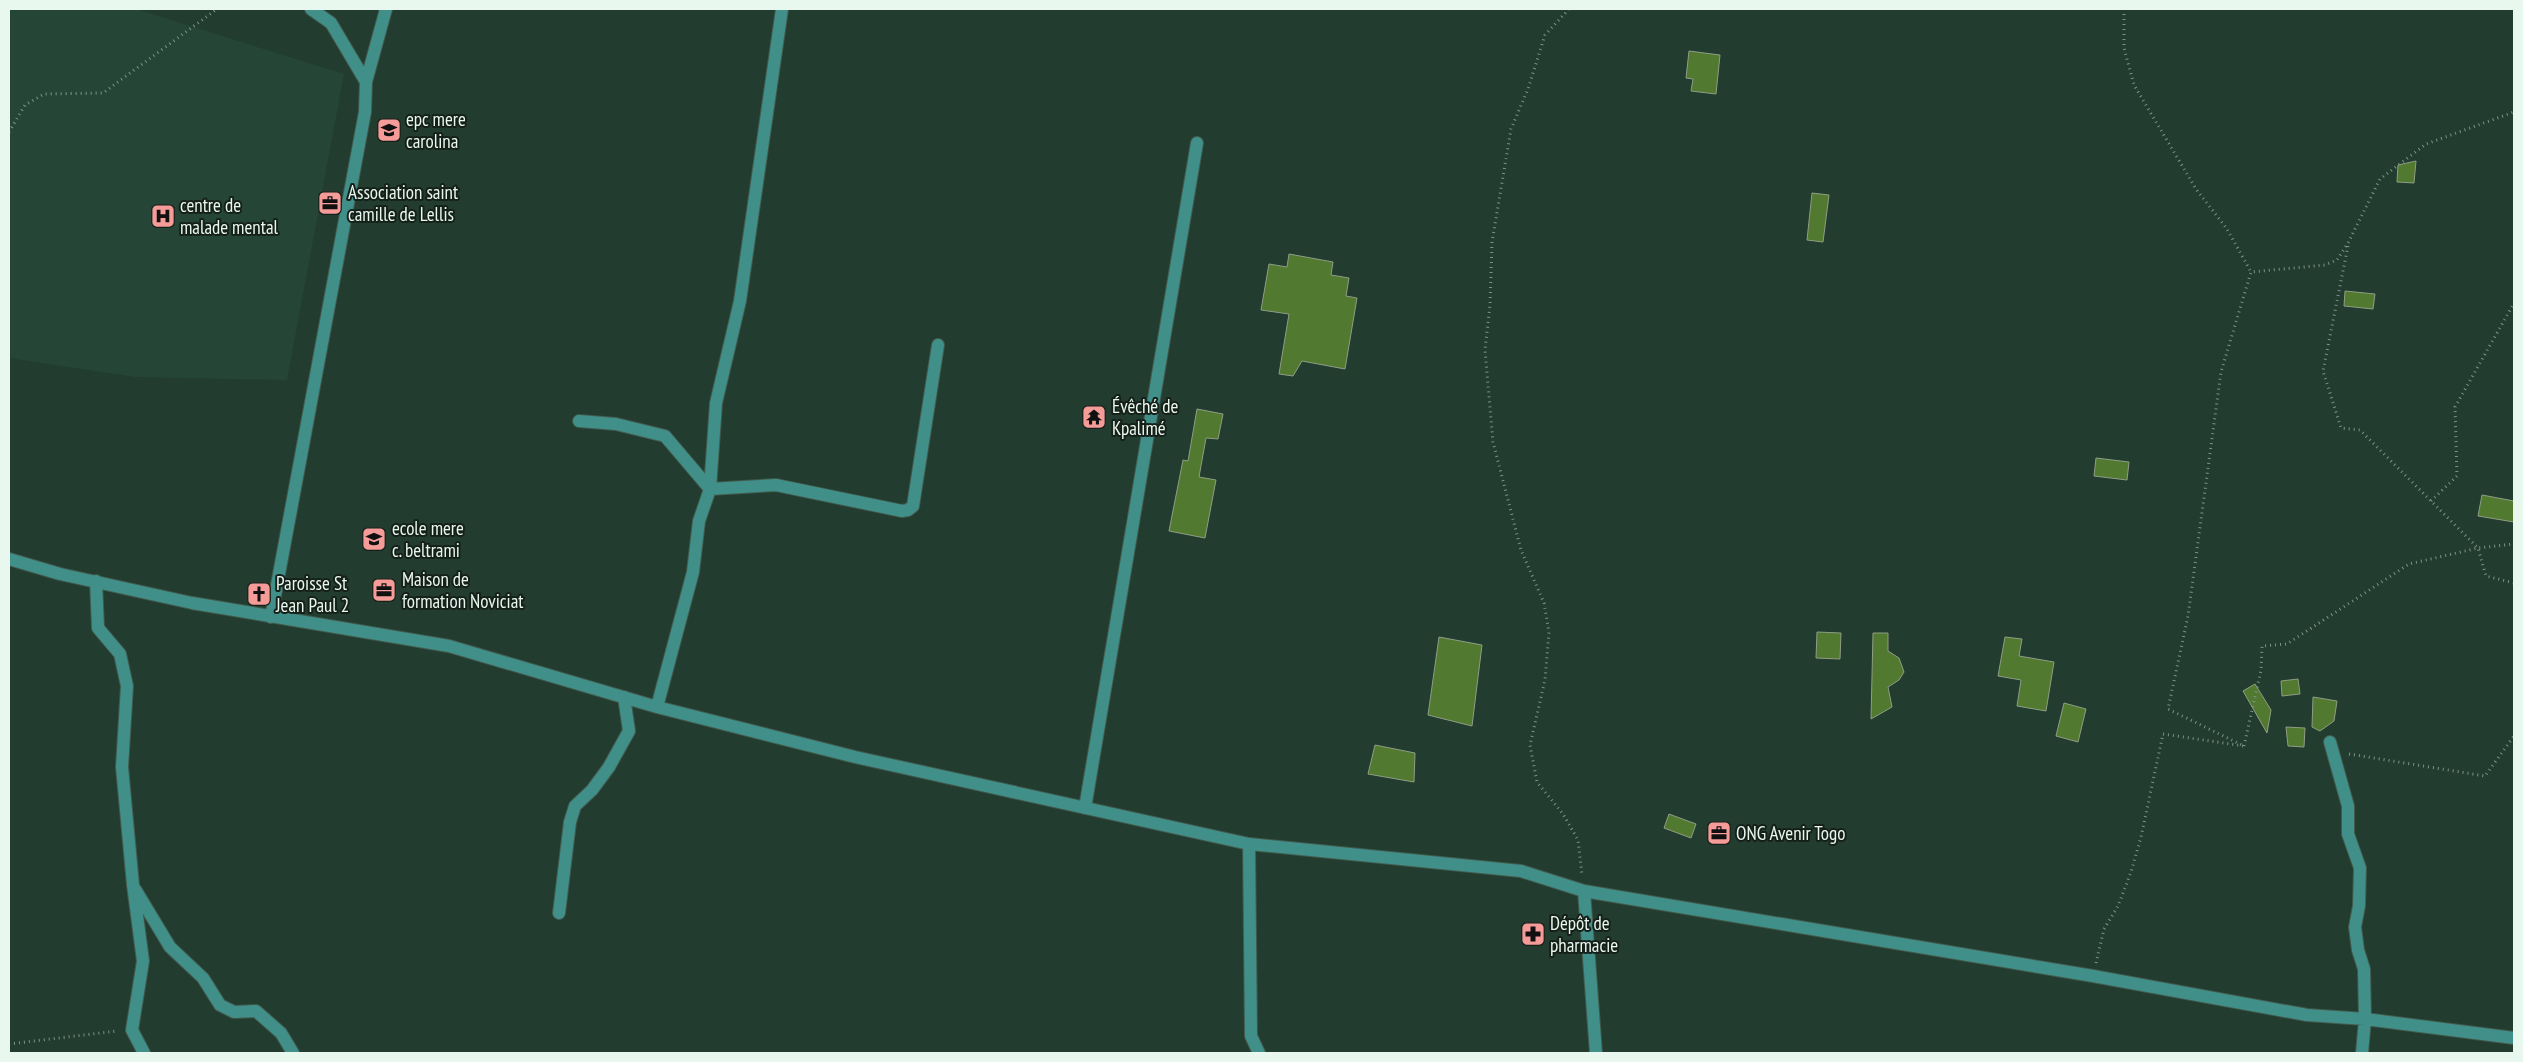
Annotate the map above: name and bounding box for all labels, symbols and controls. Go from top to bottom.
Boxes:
place label: epc mere carolina [406,107,466,153]
school or university icon: epc mere carolina [376,117,402,143]
place label: Association saint camille de Lellis [348,180,459,226]
office icon: Association saint camille de Lellis [317,190,343,216]
place label: centre de malade mental [180,193,278,239]
hospital icon: centre de malade mental [150,203,176,229]
place label: Évêché de Kpalimé [1112,394,1178,440]
temple icon: Évêché de Kpalimé [1081,404,1107,430]
place label: ecole mere c. beltrami [392,516,464,562]
school or university icon: ecole mere c. beltrami [361,526,387,552]
place label: Maison de formation Noviciat [402,567,524,613]
place label: Paroisse St Jean Paul 2 [275,571,349,617]
office icon: Maison de formation Noviciat [371,577,397,603]
church icon: Paroisse St Jean Paul 2 [246,581,272,607]
office icon: ONG Avenir Togo [1706,820,1732,846]
place label: ONG Avenir Togo [1736,821,1846,845]
place label: Dépôt de pharmacie [1550,911,1618,957]
pharmacy icon: Dépôt de pharmacie [1520,921,1546,947]

